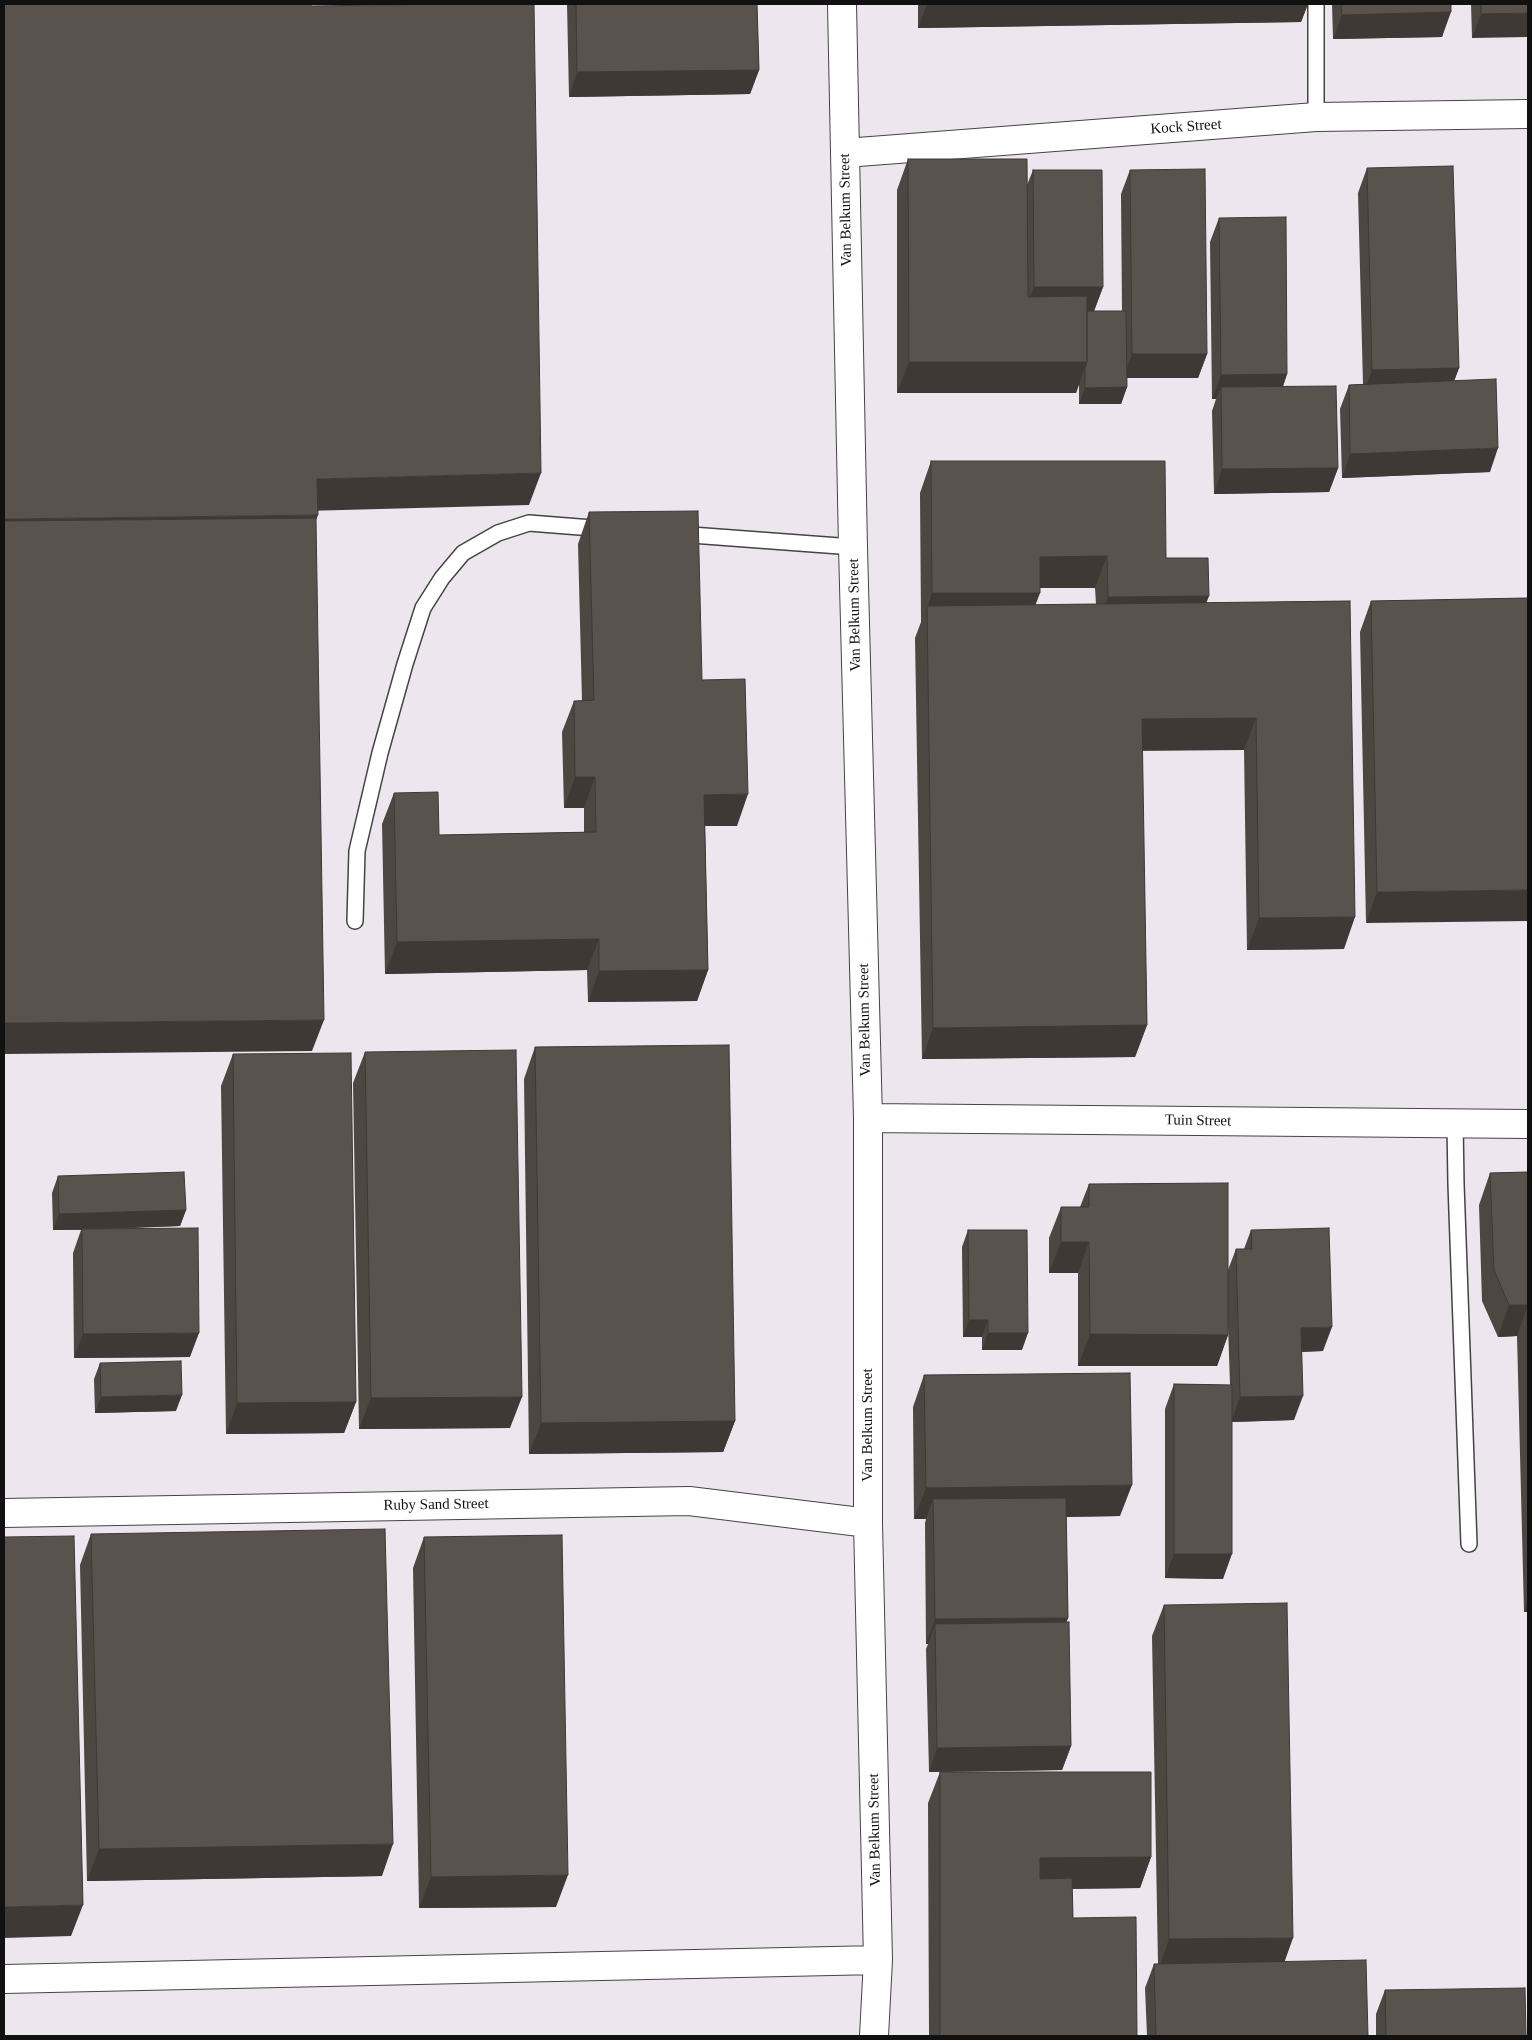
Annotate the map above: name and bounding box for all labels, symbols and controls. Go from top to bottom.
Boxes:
street label: Kock Street [1150,116,1222,138]
street label: Van Belkum Street [836,153,856,267]
street label: Van Belkum Street [845,558,865,672]
street label: Van Belkum Street [855,963,875,1077]
street label: Tuin Street [1165,1111,1231,1131]
street label: Van Belkum Street [859,1368,877,1482]
street label: Ruby Sand Street [383,1495,489,1515]
street label: Van Belkum Street [865,1773,885,1887]

